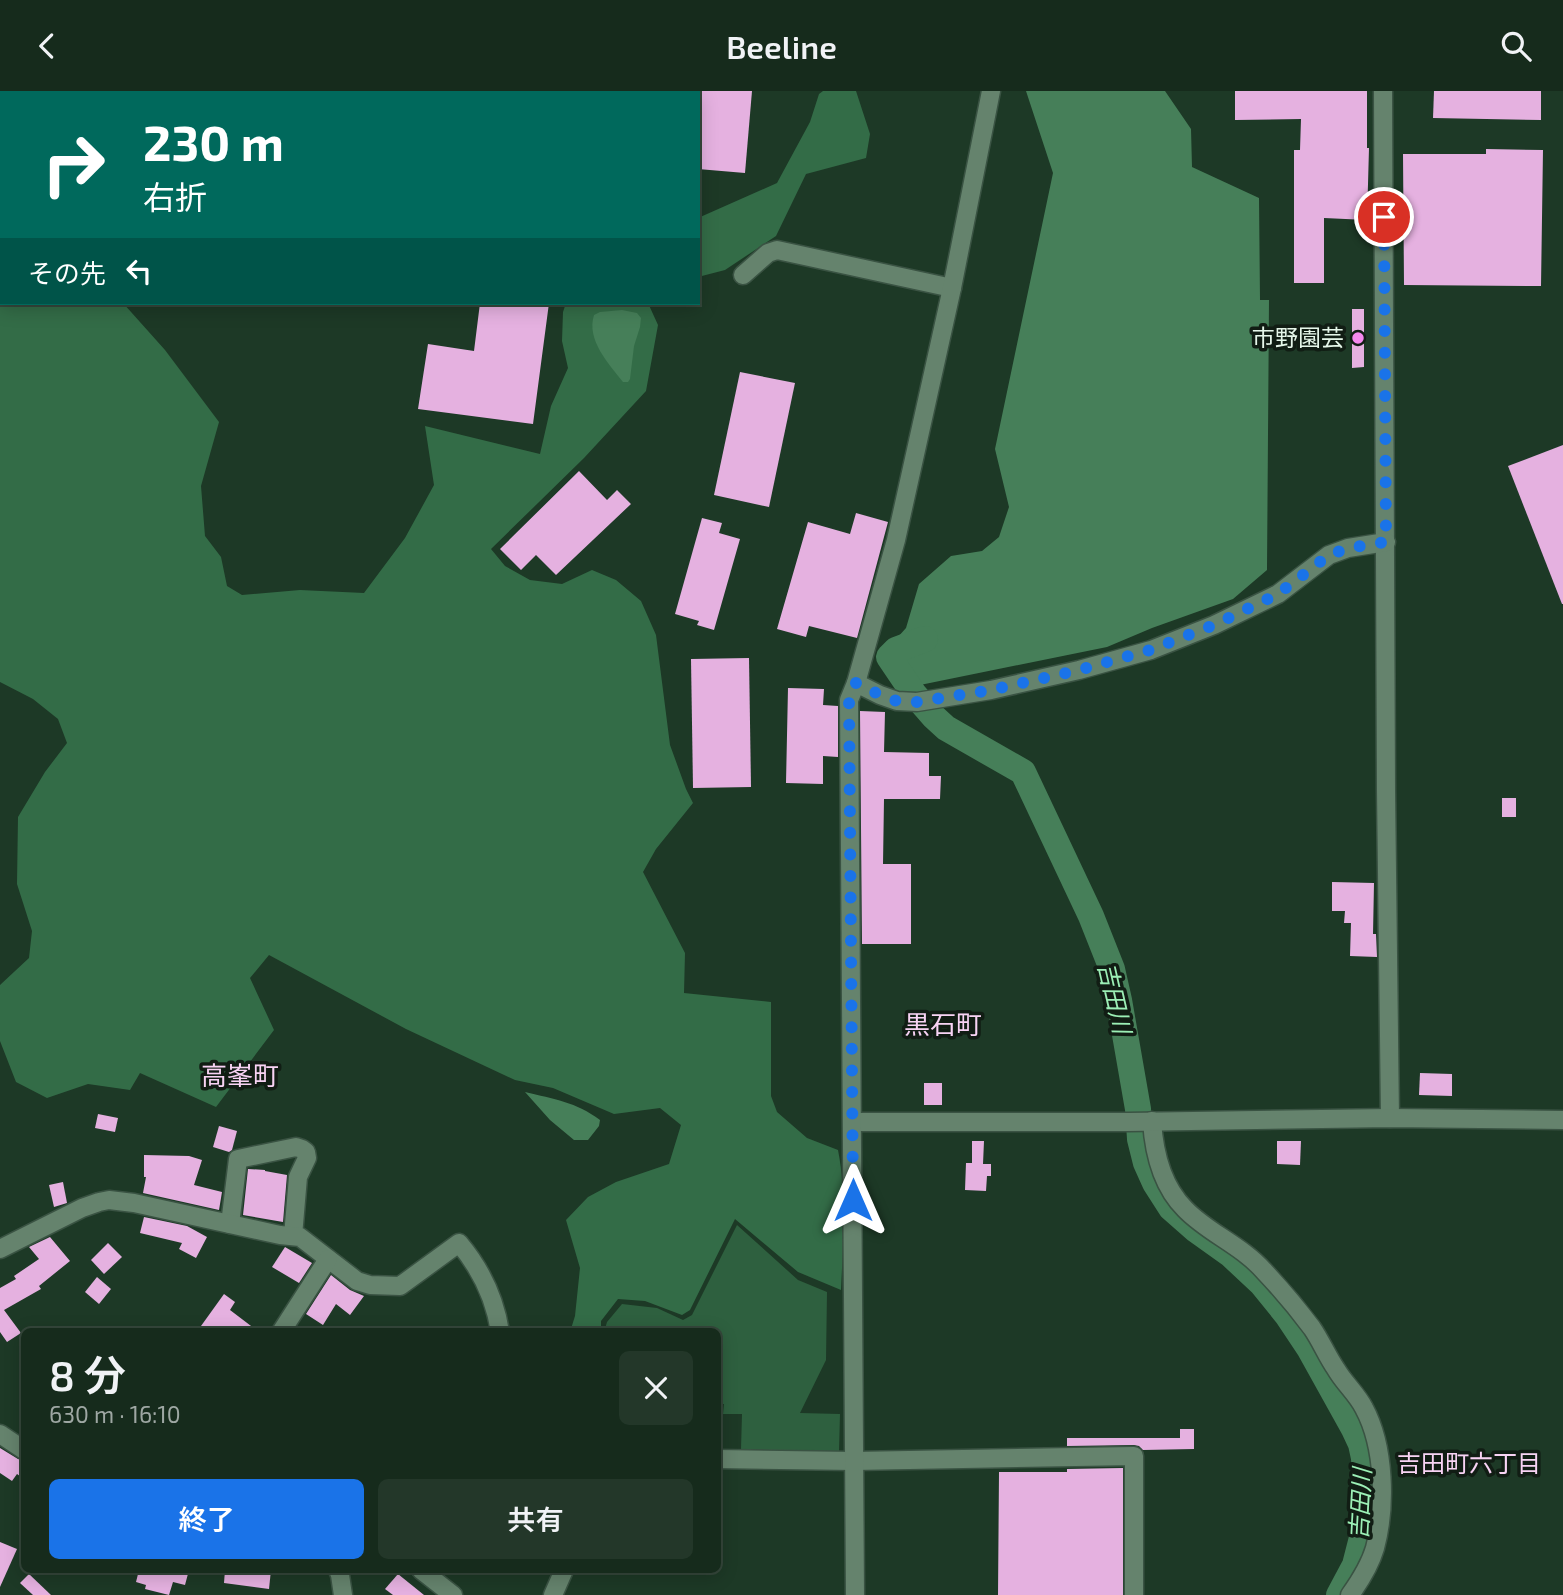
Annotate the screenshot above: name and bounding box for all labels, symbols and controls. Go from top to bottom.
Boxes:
icon: back [28,27,66,65]
text: Beeline [726,27,837,65]
icon: search [1497,27,1535,65]
text: 230 m [143,112,284,171]
icon: right [28,119,119,210]
text: 右折 [143,177,207,215]
pin [1354,187,1414,247]
icon: arrive [1365,198,1403,236]
icon: left [120,252,158,290]
text: その先 [28,257,106,288]
place label: 市野園芸 [1252,323,1344,351]
marker: 市野園芸 [1350,330,1366,346]
water label: 吉田川 [1093,959,1138,1039]
district label: 黒石町 [904,1008,982,1039]
district label: 高峯町 [201,1059,279,1090]
position arrow [816,1163,890,1237]
text: 8 分 [49,1349,126,1399]
button: close [619,1351,693,1425]
text: 630 m · 16:10 [49,1400,181,1428]
district label: 吉田町六丁目 [1397,1448,1541,1477]
water label: 吉田川 [1343,1464,1376,1541]
button: 終了 [49,1479,364,1559]
button: 共有 [378,1479,693,1559]

